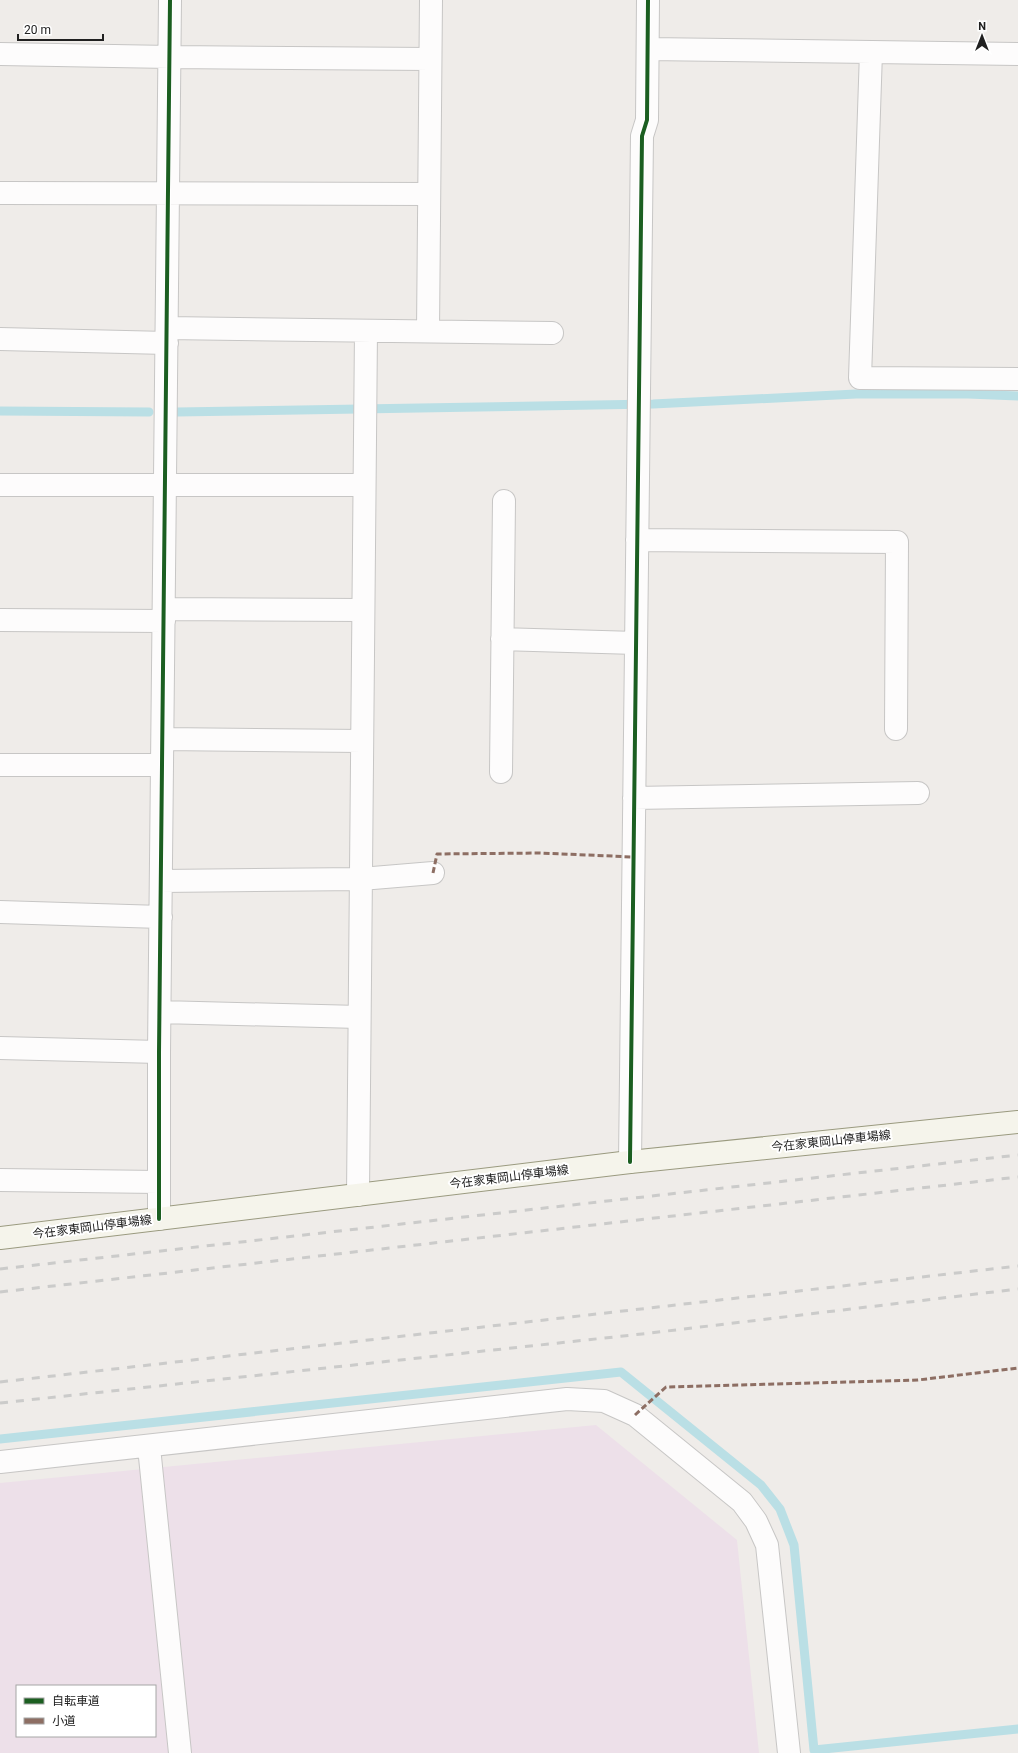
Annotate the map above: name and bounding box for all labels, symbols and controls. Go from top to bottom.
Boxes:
scale bar [18,16,103,42]
north arrow [962,16,1002,56]
text: N [978,20,986,33]
text: 20 m [24,23,51,37]
street label: 今在家東岡山停車場線 [771,1128,891,1154]
street label: 今在家東岡山停車場線 [449,1163,569,1191]
street label: 今在家東岡山停車場線 [32,1213,152,1241]
legend [16,1685,156,1737]
text: 自転車道 [52,1694,100,1708]
text: 小道 [52,1714,76,1728]

